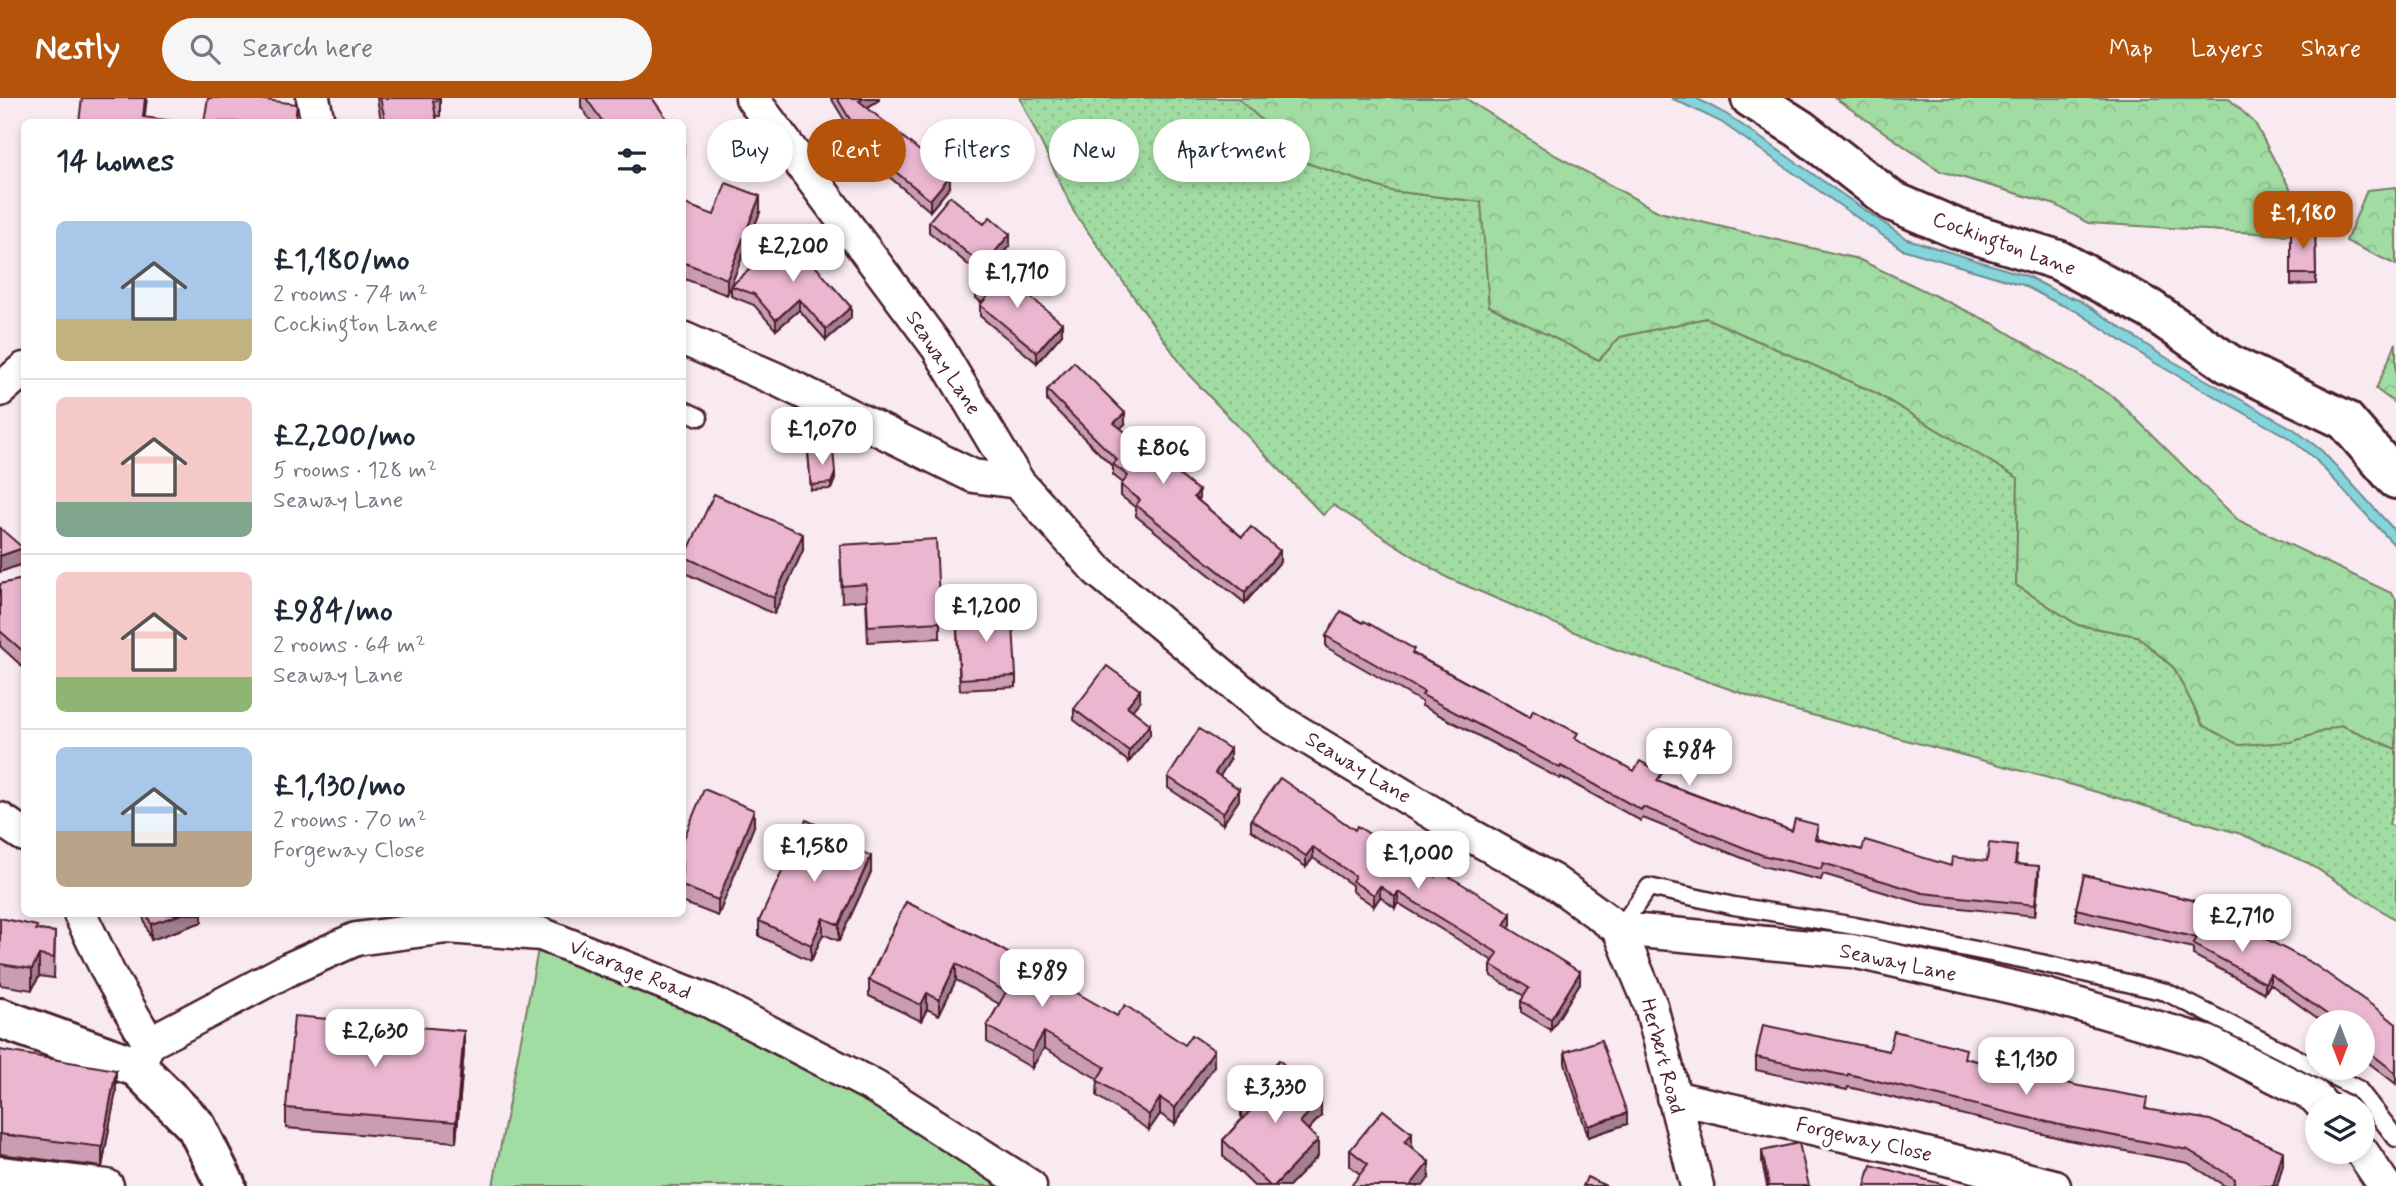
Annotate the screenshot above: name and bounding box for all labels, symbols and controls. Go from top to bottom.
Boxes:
search box [162,18,652,81]
text: Nestly [35,27,120,71]
icon: search [186,30,224,68]
text: Search here [242,32,373,66]
text: Map [2109,34,2153,65]
text: Layers [2191,34,2263,65]
text: Share [2301,34,2361,65]
chip: Buy [707,119,793,182]
chip: Rent [807,119,906,182]
chip: Filters [920,119,1035,182]
chip: New [1049,119,1139,182]
chip: Apartment [1153,119,1310,182]
text: 14 homes [56,142,174,181]
icon: filters [613,142,651,180]
pin: £1,180 [2246,192,2360,251]
text: £1,180 [2270,199,2336,229]
street label: Cockington Lane [1928,205,2080,285]
pin: £2,200 [736,225,850,284]
text: £2,200 [757,232,829,262]
text: £1,180/mo [273,241,410,280]
icon: home [112,249,196,333]
pin: £1,710 [960,250,1074,310]
text: £1,710 [985,258,1049,288]
text: 2 rooms · 74 m² [273,280,428,310]
street label: Seaway Lane [899,306,987,420]
text: Cockington Lane [273,310,438,340]
pin: £1,070 [765,408,879,467]
text: £1,070 [787,415,857,445]
text: £2,200/mo [273,417,416,456]
icon: home [112,425,196,509]
pin: £806 [1122,426,1204,486]
text: £806 [1136,434,1190,464]
text: 5 rooms · 128 m² [273,456,437,486]
text: Seaway Lane [273,486,403,516]
pin: £1,200 [929,584,1043,644]
text: £984/mo [273,592,393,631]
text: £1,200 [951,592,1021,622]
icon: home [112,600,196,684]
text: 2 rooms · 64 m² [273,631,425,661]
text: Seaway Lane [273,661,403,691]
street label: Seaway Lane [1300,725,1416,811]
pin: £984 [1648,728,1730,788]
text: £984 [1662,736,1716,766]
text: £1,130/mo [273,767,406,806]
icon: home [112,775,196,859]
text: 2 rooms · 70 m² [273,806,427,836]
pin: £1,580 [757,824,871,884]
text: £1,580 [780,832,848,862]
pin: £1,000 [1361,832,1475,891]
text: Forgeway Close [273,836,425,866]
text: £1,000 [1382,839,1454,869]
pin: £2,710 [2185,894,2299,954]
text: £2,710 [2209,902,2275,932]
street label: Vicarage Road [565,933,695,1007]
street label: Seaway Lane [1837,937,1959,989]
pin: £989 [1001,950,1083,1009]
text: £989 [1016,957,1068,987]
street label: Herbert Road [1633,995,1691,1117]
pin: £2,630 [318,1010,432,1069]
north arrow [2305,1010,2375,1080]
map controls [2305,1010,2375,1164]
text: £2,630 [341,1017,409,1047]
pin: £1,130 [1969,1038,2083,1097]
text: £1,130 [1994,1045,2058,1075]
pin: £3,330 [1218,1066,1332,1125]
text: £3,330 [1243,1073,1307,1103]
button: layers [2305,1094,2375,1164]
street label: Forgeway Close [1793,1111,1935,1170]

